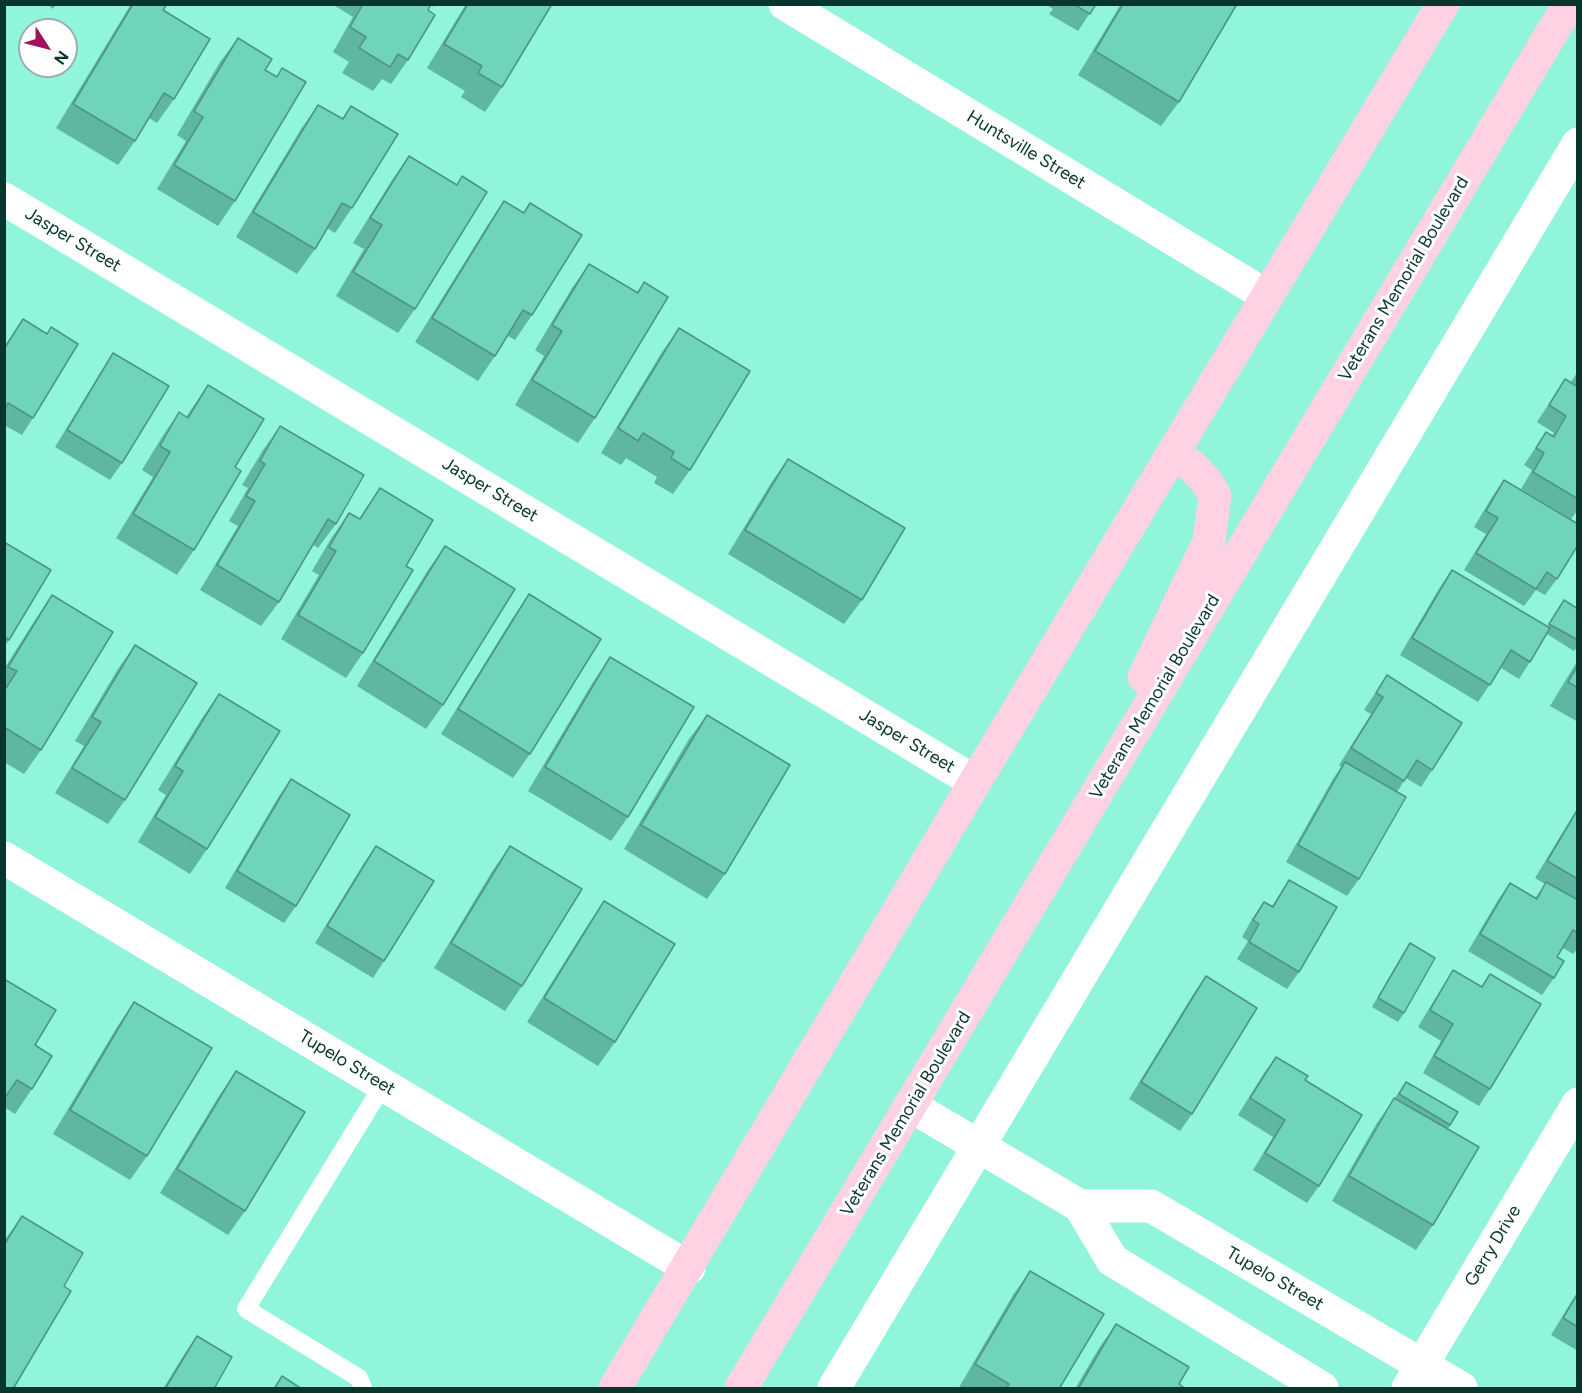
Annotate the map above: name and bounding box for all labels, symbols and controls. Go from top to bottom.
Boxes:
north arrow [18,18,78,78]
text: N [50,47,73,68]
street label: Huntsville Street [963,106,1089,194]
street label: Veterans Memorial Boulevard [1334,173,1474,385]
street label: Jasper Street [21,203,125,277]
street label: Jasper Street [438,453,542,527]
street label: Veterans Memorial Boulevard [1085,591,1225,803]
street label: Jasper Street [855,704,959,778]
street label: Veterans Memorial Boulevard [836,1008,976,1220]
street label: Tupelo Street [295,1026,399,1100]
street label: Gerry Drive [1460,1201,1526,1291]
street label: Tupelo Street [1222,1242,1328,1316]

